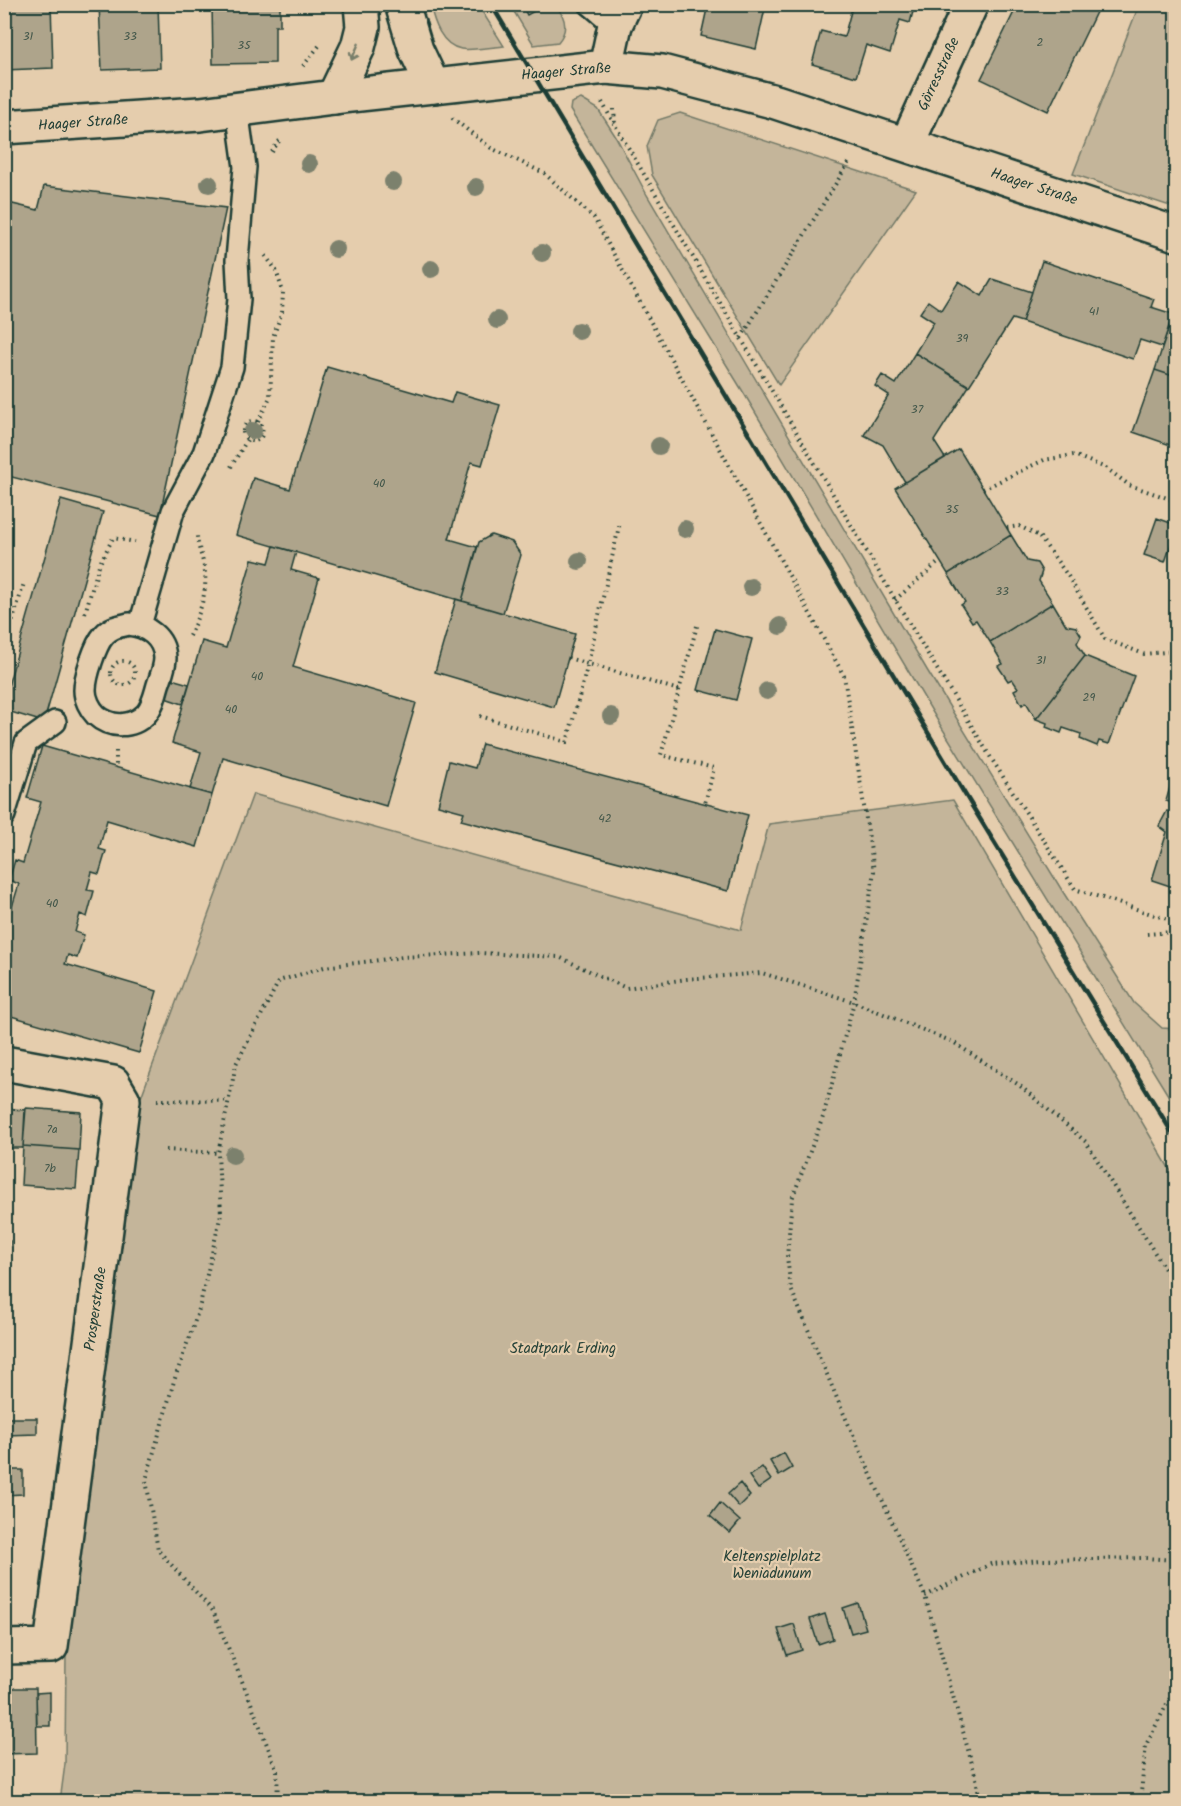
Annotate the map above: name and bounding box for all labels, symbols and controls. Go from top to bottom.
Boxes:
house number: 31 [23,27,34,46]
house number: 33 [123,27,137,46]
street label: Görresstraße [911,33,967,115]
house number: 2 [1037,33,1044,52]
house number: 35 [237,36,252,55]
one-way arrow [348,43,360,61]
street label: Haager Straße [520,56,612,88]
street label: Haager Straße [37,108,129,138]
street label: Haager Straße [987,162,1081,212]
house number: 41 [1089,302,1099,321]
house number: 39 [956,329,968,348]
house number: 37 [911,400,924,419]
house number: 40 [373,474,385,493]
house number: 35 [945,500,960,519]
house number: 33 [995,582,1009,601]
house number: 31 [1036,651,1047,670]
house number: 40 [251,667,263,686]
house number: 29 [1083,688,1096,707]
house number: 40 [225,700,237,719]
house number: 42 [598,809,612,828]
house number: 40 [46,894,58,913]
house number: 7a [46,1120,58,1139]
house number: 7b [44,1159,57,1178]
street label: Prosperstraße [78,1265,114,1353]
park label: Stadtpark Erding [510,1337,616,1361]
park label: Keltenspielplatz Weniadunum [723,1545,821,1586]

